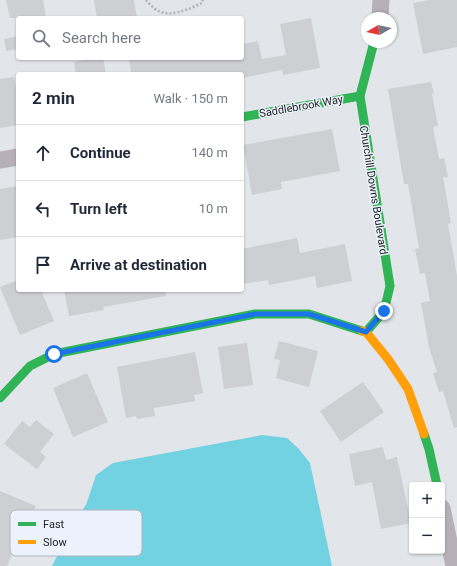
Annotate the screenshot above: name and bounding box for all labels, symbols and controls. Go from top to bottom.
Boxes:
north arrow [361,12,397,48]
search box [16,16,244,60]
icon: search [30,27,52,49]
text: Search here [62,29,141,47]
text: 2 min [32,88,75,108]
text: Walk · 150 m [153,91,228,106]
street label: Saddlebrook Way [258,93,345,120]
street label: Churchill Downs Boulevard [357,125,390,255]
icon: ahead [32,142,54,164]
text: Continue [70,144,131,162]
text: 140 m [191,145,228,160]
icon: left [32,198,54,220]
text: Turn left [70,200,127,218]
text: 10 m [199,201,228,216]
icon: arrive [32,254,54,276]
text: Arrive at destination [70,256,207,274]
route end [375,302,393,320]
route start [45,345,63,363]
map controls [409,482,445,554]
button: + [409,482,445,518]
legend [10,510,142,556]
text: Fast [43,518,65,531]
button: − [409,518,445,554]
text: Slow [43,536,67,549]

